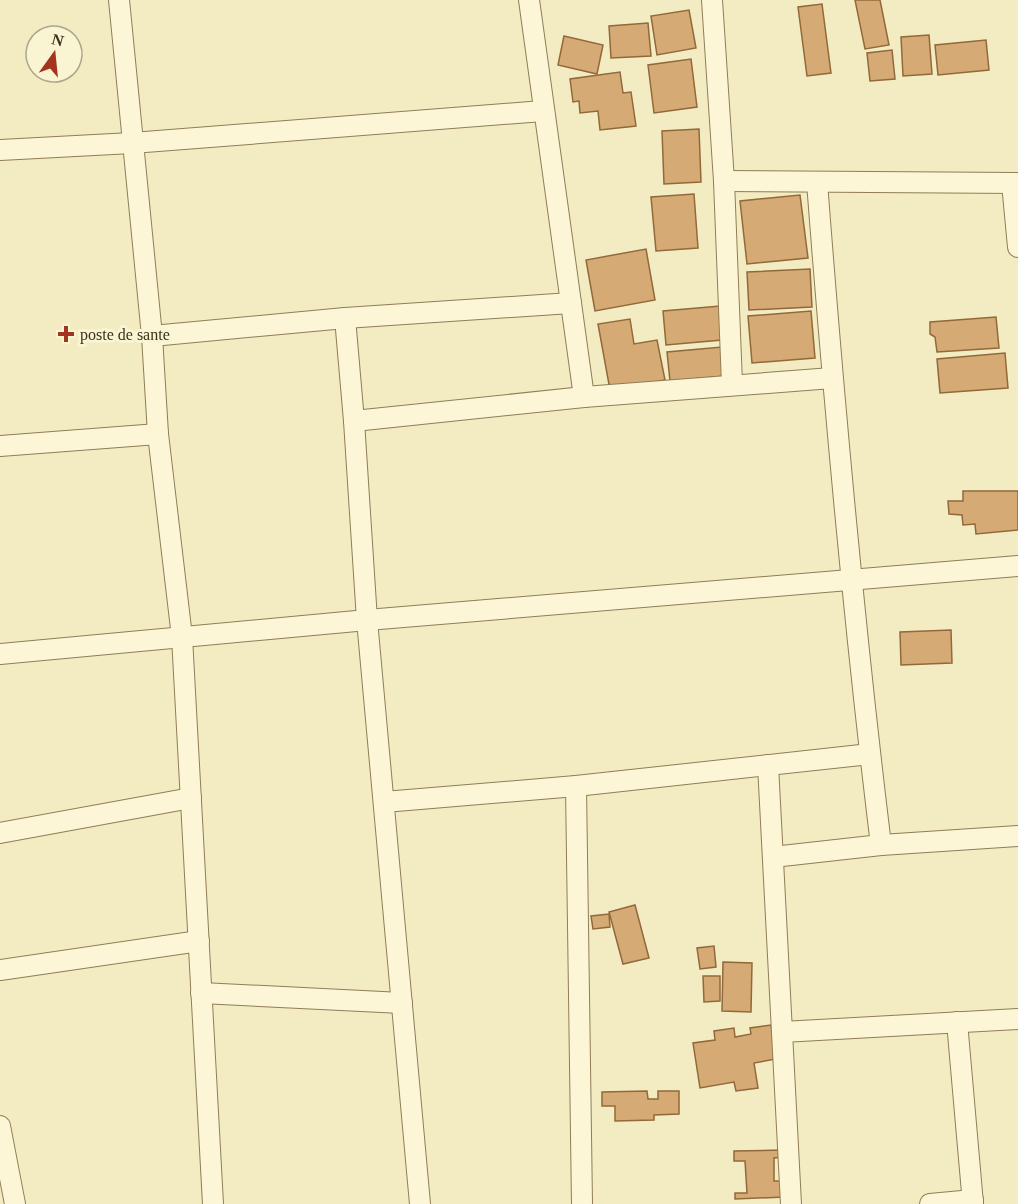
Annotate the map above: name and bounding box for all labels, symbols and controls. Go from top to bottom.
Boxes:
north arrow [24,24,84,84]
text: N [50,30,66,50]
marker: poste de sante [57,325,75,343]
place label: poste de sante [80,326,170,344]

